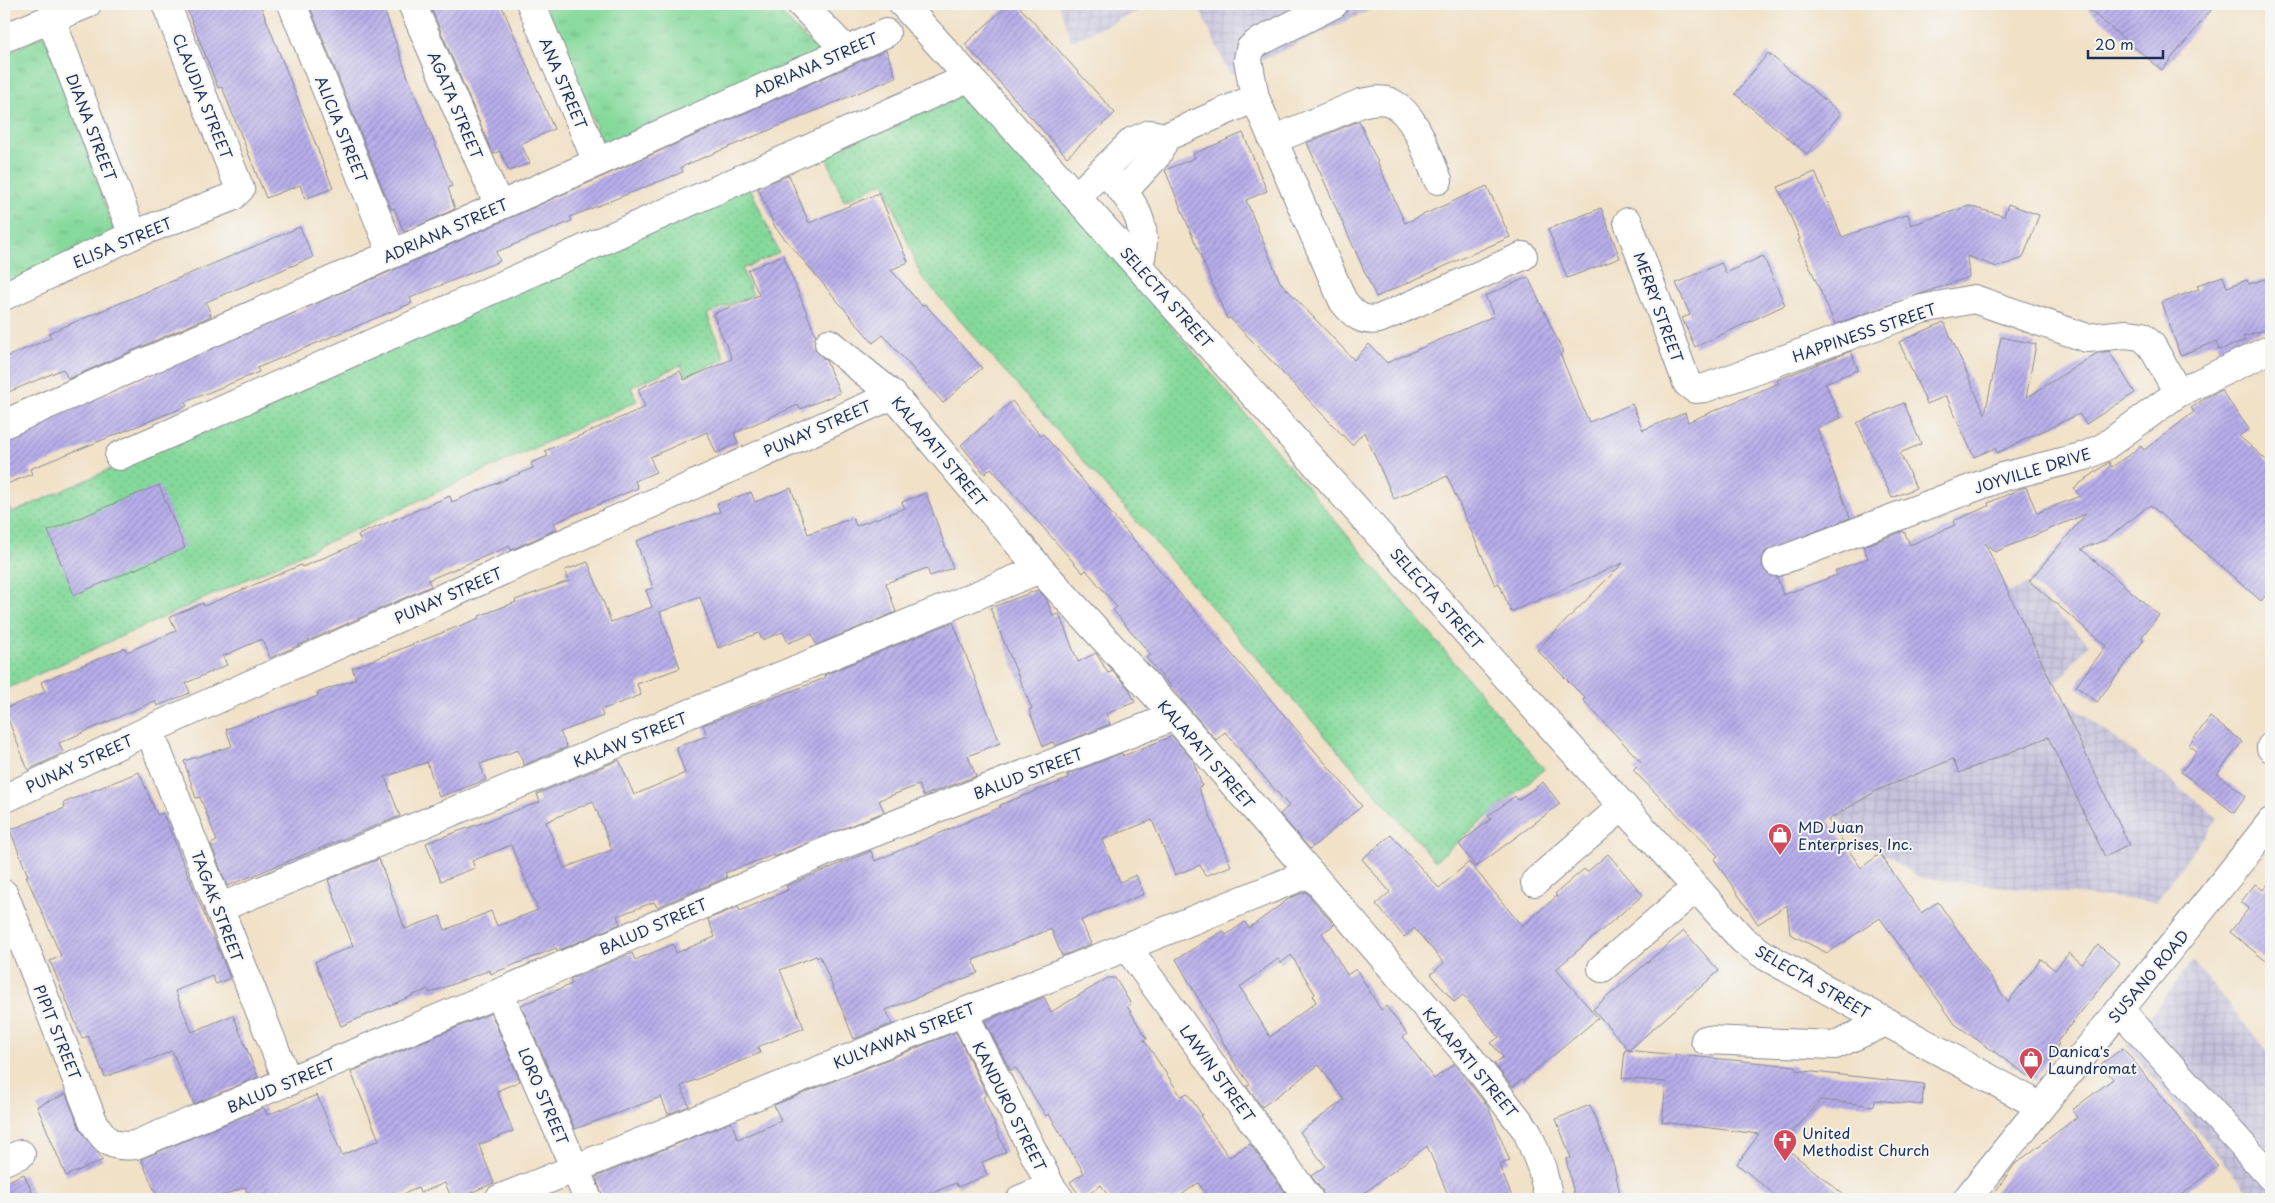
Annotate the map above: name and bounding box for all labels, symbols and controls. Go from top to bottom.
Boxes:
street label: ADRIANA STREET [749,26,882,102]
scale bar [2088,28,2162,60]
street label: CLAUDIA STREET [167,30,239,163]
text: 20 m [2095,32,2134,55]
street label: ANA STREET [534,34,594,133]
street label: AGATA STREET [423,48,489,163]
street label: DIANA STREET [61,70,123,185]
street label: ALICIA STREET [310,72,374,186]
street label: ADRIANA STREET [379,192,512,268]
street label: ELISA STREET [69,210,176,273]
street label: SELECTA STREET [1115,241,1219,353]
street label: MERRY STREET [1628,249,1690,366]
street label: HAPPINESS STREET [1789,296,1940,367]
street label: KALAPATI STREET [887,391,994,512]
street label: PUNAY STREET [759,394,875,462]
street label: JOYVILLE DRIVE [1971,441,2093,499]
street label: SELECTA STREET [1385,542,1489,654]
street label: PUNAY STREET [390,561,506,629]
street label: KALAPATI STREET [1153,694,1261,814]
street label: KALAW STREET [570,705,691,772]
street label: PUNAY STREET [22,728,137,798]
street label: BALUD STREET [970,741,1087,804]
place label: MD Juan Enterprises, Inc. [1798,815,1913,855]
shop icon: MD Juan Enterprises, Inc. [1767,822,1793,856]
street label: TAGAK STREET [186,847,250,966]
street label: BALUD STREET [595,892,711,960]
street label: SUSANO ROAD [2102,924,2194,1028]
street label: SELECTA STREET [1751,939,1875,1024]
street label: PIPIT STREET [29,981,88,1084]
street label: KULYAWAN STREET [830,996,979,1074]
street label: KALAPATI STREET [1418,1002,1525,1123]
street label: LAWIN STREET [1175,1020,1262,1127]
street label: KANDURO STREET [967,1037,1053,1175]
place label: Danica's Laundromat [2048,1039,2137,1079]
street label: LORO STREET [513,1044,575,1149]
shop icon: Danica's Laundromat [2018,1046,2044,1080]
street label: BALUD STREET [223,1052,339,1118]
place label: United Methodist Church [1802,1121,1930,1161]
church icon: United Methodist Church [1772,1128,1798,1162]

